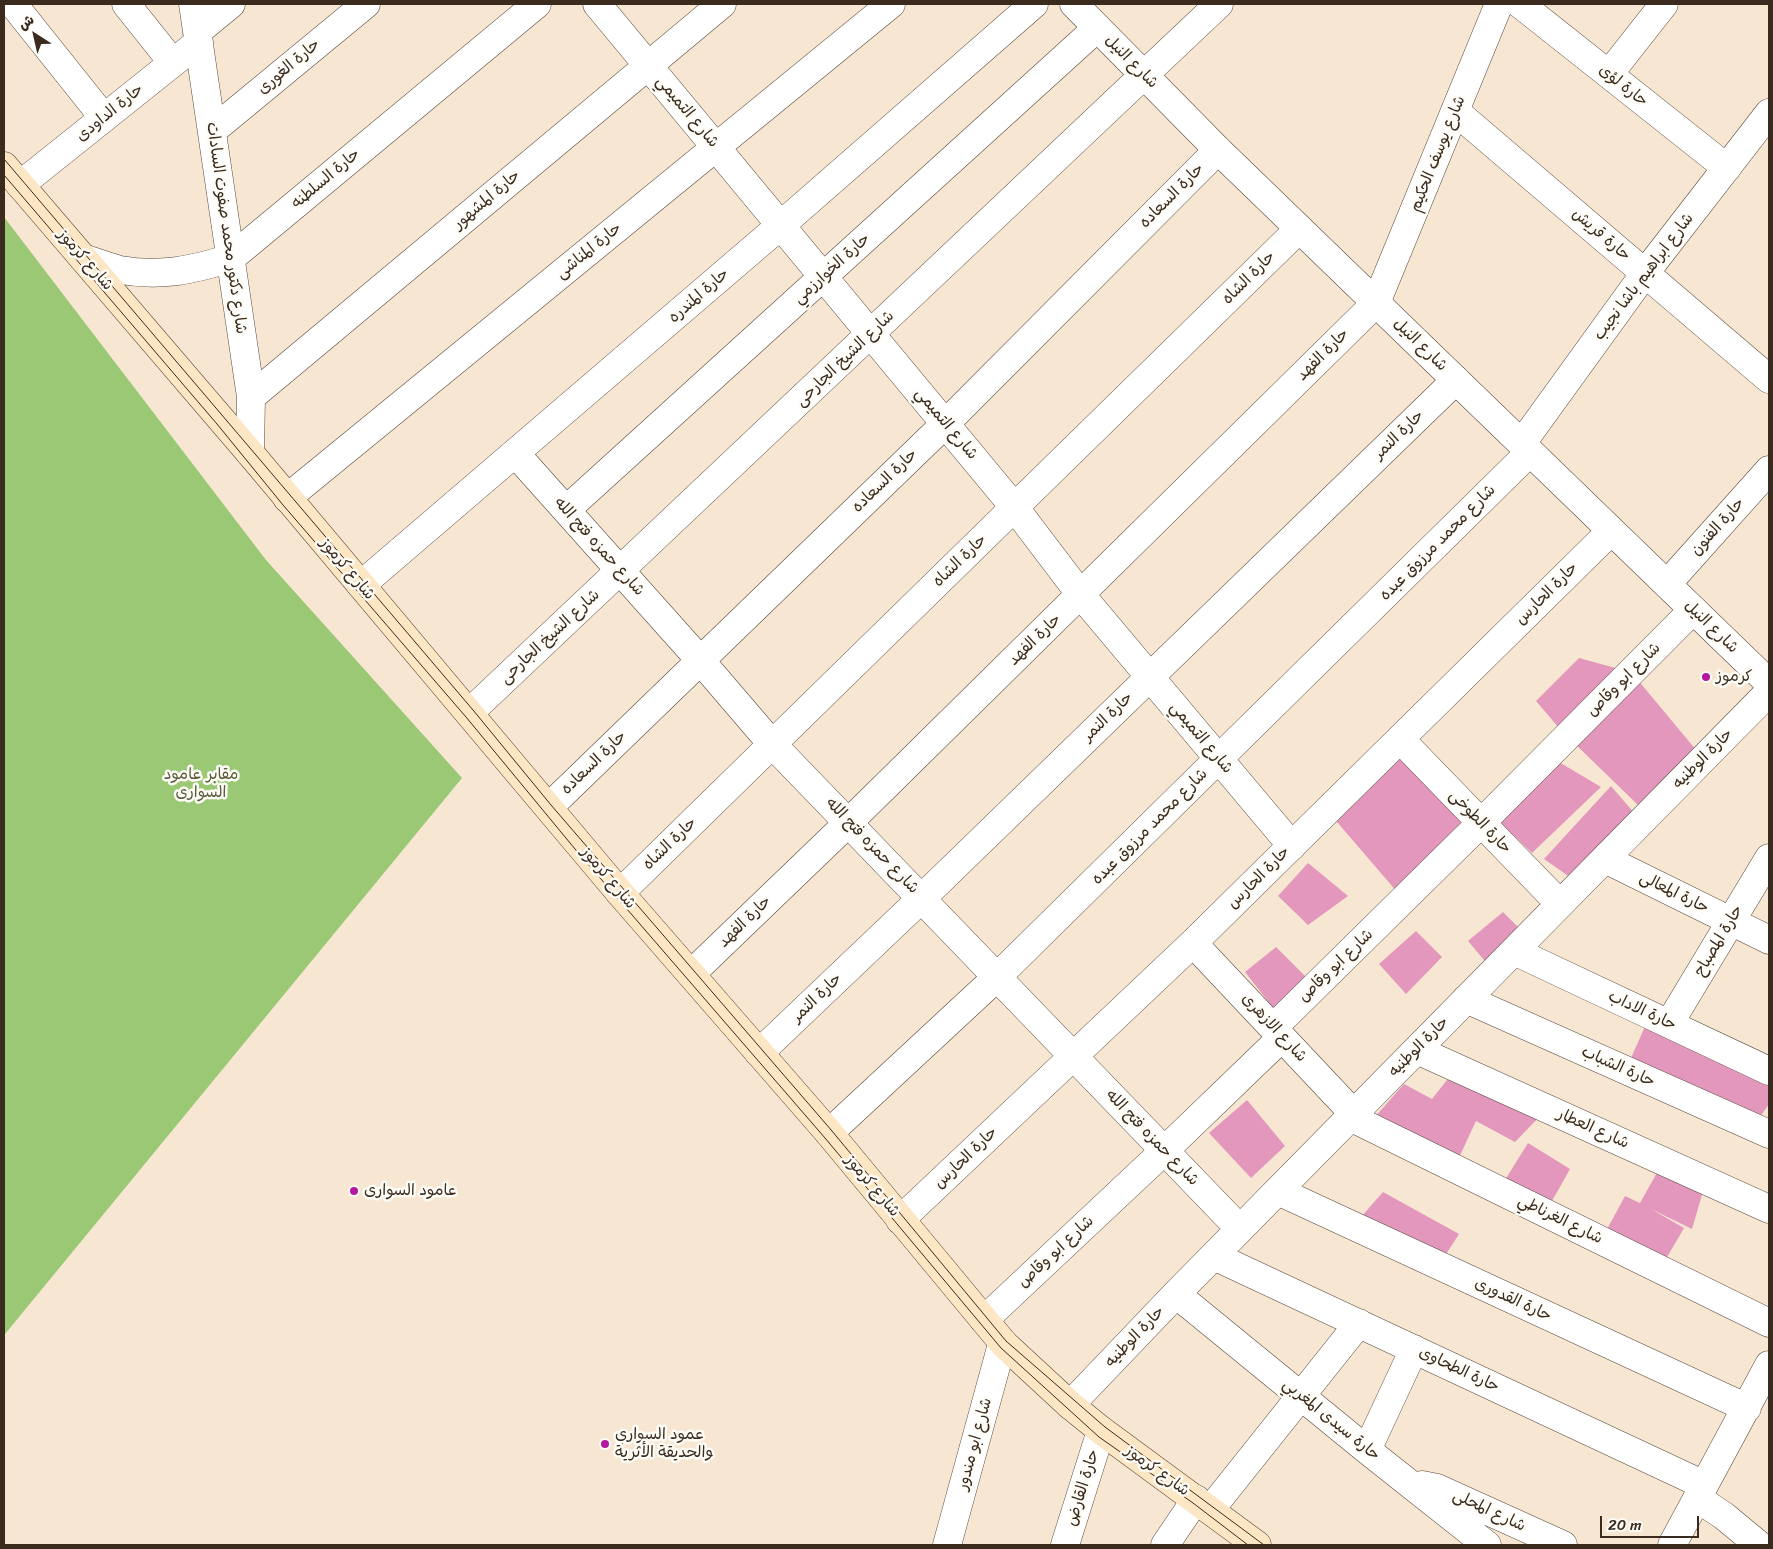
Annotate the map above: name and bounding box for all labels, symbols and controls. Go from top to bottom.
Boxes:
text: ش [13,8,40,37]
north arrow [10,10,60,60]
street label: شارع النيل [1100,31,1162,93]
street label: حارة الغورى [254,35,324,99]
street label: حارة لؤى [1594,61,1652,111]
street label: شارع التميمي [651,72,723,152]
street label: حارة الداودى [72,80,148,146]
street label: شارع يوسف الحكيم [1406,93,1470,215]
street label: شارع دكتور محمد صفوت السادات [202,121,250,335]
street label: حارة السلطنه [288,145,364,213]
street label: حارة السعاده [1136,160,1208,232]
street label: حارة المشهور [449,166,525,234]
street label: حارة قريش [1568,204,1634,266]
street label: شارع ابراهيم باشا نجيب [1590,210,1698,344]
street label: حارة المناشى [552,219,626,283]
street label: شارع كرموز [53,225,117,295]
street label: حارة الخوارزمي [790,230,874,308]
street label: حارة الشاه [1218,247,1280,309]
street label: حارة المندره [665,265,733,327]
street label: شارع الشيخ الجارحى [792,307,898,411]
street label: شارع النيل [1389,314,1451,376]
street label: حارة الفهد [1293,325,1353,385]
street label: شارع التميمي [910,384,982,464]
street label: حارة النمر [1370,406,1428,464]
street label: حارة السعاده [848,445,922,517]
street label: شارع محمد مرزوق عبده [1376,481,1500,605]
street label: شارع حمزه فتح الله [550,494,648,600]
street label: حارة الفنون [1687,494,1749,560]
street label: حارة الشاه [929,531,991,591]
street label: شارع كرموز [315,534,379,604]
street label: حارة الحارس [1512,559,1582,629]
street label: شارع الشيخ الجارحى [496,586,604,688]
street label: شارع النيل [1680,596,1742,658]
street label: حارة الفهد [1004,610,1066,670]
street label: شارع ابو وقاص [1583,639,1665,721]
place label: كرموز [1716,667,1752,687]
marker: كرموز [1700,671,1712,683]
street label: حارة النمر [1079,688,1137,746]
street label: شارع التميمي [1165,698,1237,778]
street label: حارة الوطنيه [1669,725,1737,793]
street label: حارة السعاده [557,727,631,799]
park label: مقابر عامود السوارى [164,765,238,803]
street label: شارع محمد مرزوق عبده [1088,765,1212,889]
street label: حارة الطوخى [1445,786,1515,858]
street label: شارع حمزه فتح الله [821,794,923,898]
street label: حارة الشاه [639,814,701,874]
street label: شارع كرموز [576,843,640,913]
street label: حارة الحارس [1224,843,1294,913]
street label: حارة المعالى [1636,868,1712,918]
street label: حارة الفهد [714,892,776,952]
street label: حارة المصباح [1690,902,1748,980]
street label: شارع ابو وقاص [1294,925,1378,1007]
street label: حارة النمر [788,969,846,1027]
street label: حارة الاداب [1605,987,1679,1035]
street label: شارع الازهرى [1237,990,1311,1066]
street label: حارة الوطنيه [1385,1013,1453,1081]
street label: حارة الشباب [1578,1042,1658,1092]
street label: شارع حمزه فتح الله [1101,1086,1203,1190]
street label: شارع العطار [1554,1105,1632,1153]
street label: حارة الحارس [930,1123,1002,1193]
street label: شارع كرموز [840,1151,904,1221]
place label: عامود السوارى [364,1181,457,1201]
marker: عامود السوارى [348,1185,360,1197]
street label: شارع الغرناطي [1515,1191,1605,1249]
street label: شارع ابو وقاص [1014,1212,1098,1292]
street label: حارة القدورى [1471,1274,1555,1326]
street label: حارة الوطنيه [1101,1302,1169,1372]
street label: حارة الطحاوى [1416,1343,1502,1397]
street label: حارة سيدى المغربي [1278,1375,1384,1465]
street label: شارع ابو مندور [953,1396,997,1492]
place label: عمود السواري والحديقة الأثرية [615,1425,714,1463]
marker: عمود السواري والحديقة الأثرية [599,1438,611,1450]
street label: شارع كرموز [1121,1441,1193,1501]
street label: حارة القارض [1062,1447,1104,1529]
street label: شارع المحلى [1450,1486,1528,1536]
scale bar [1603,1506,1702,1538]
text: 20 m [1608,1512,1642,1538]

